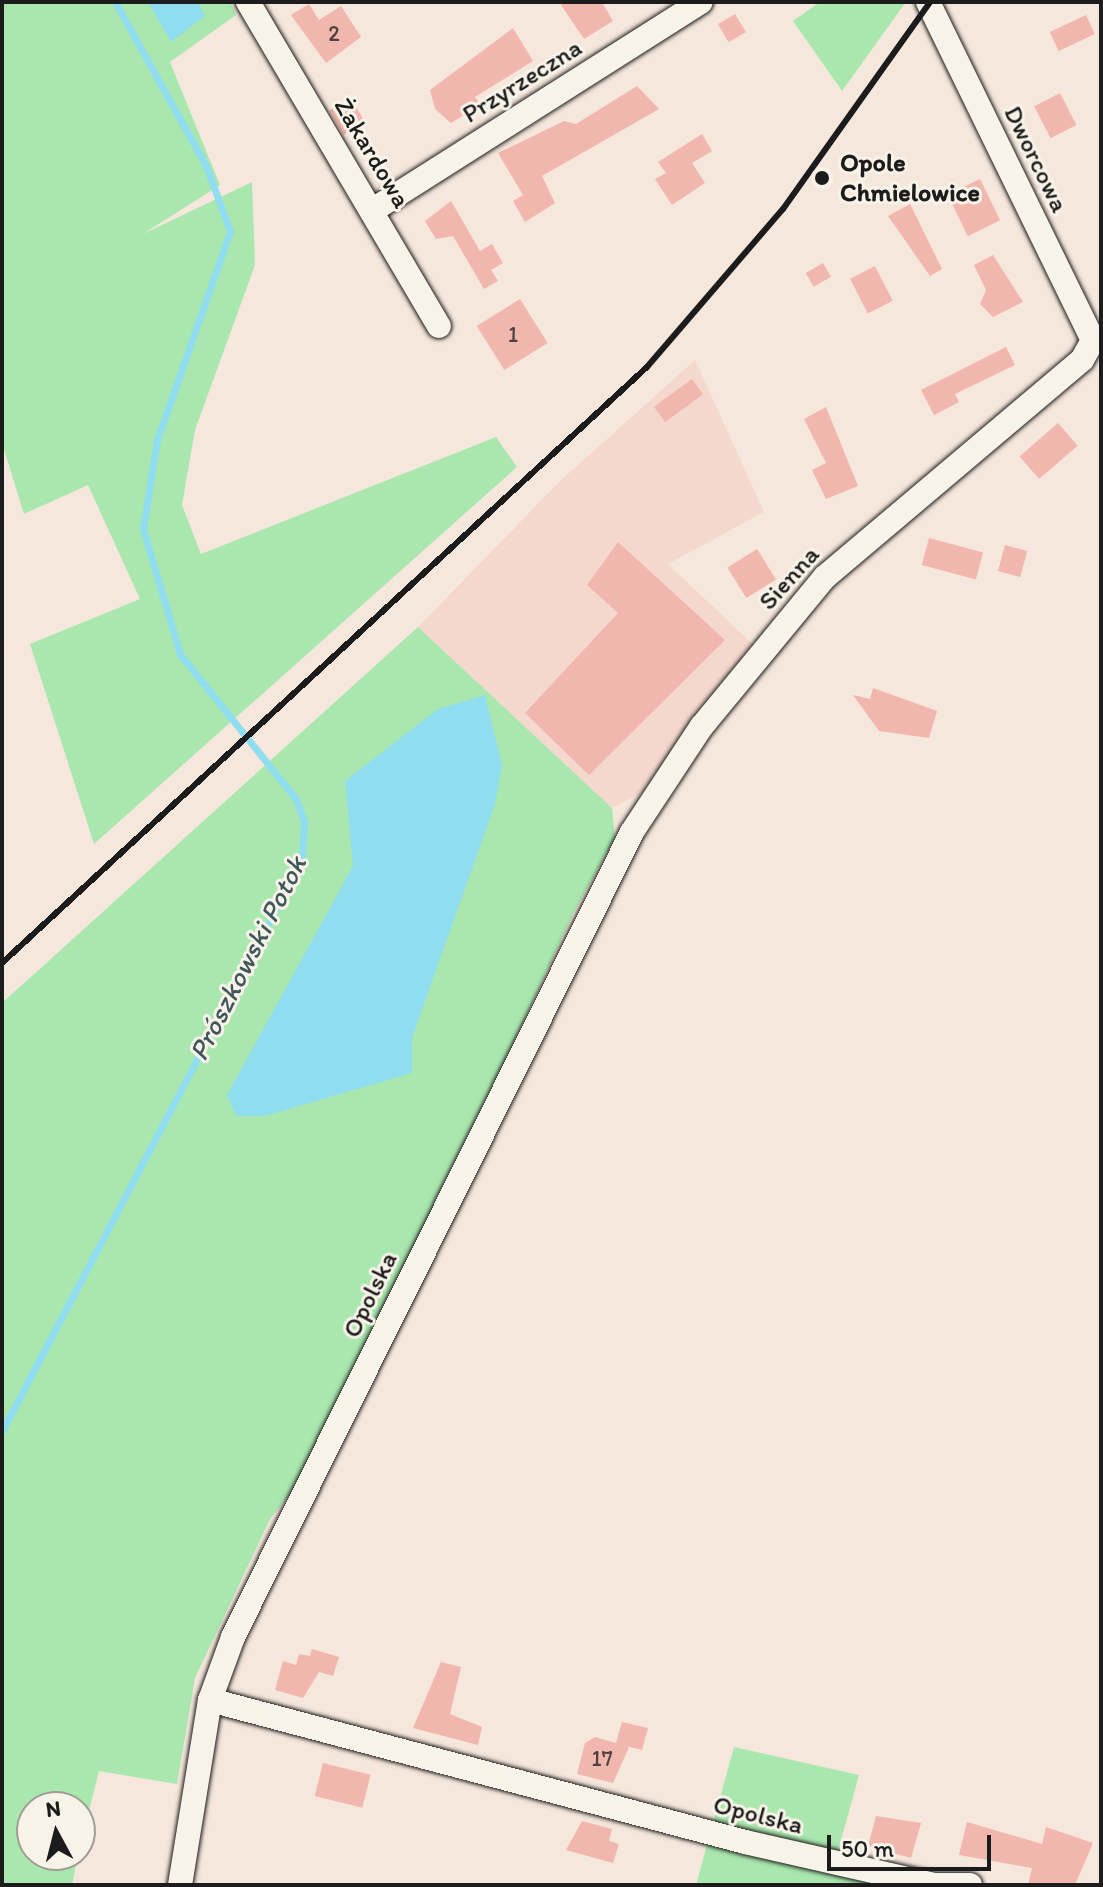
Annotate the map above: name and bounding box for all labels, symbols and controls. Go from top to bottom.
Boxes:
house number: 2 [328,21,340,47]
street label: Przyrzeczna [457,32,587,130]
street label: Żakardowa [327,92,417,214]
street label: Dworcowa [997,101,1075,217]
place label: Opole Chmielowice [840,147,980,208]
marker: Opole Chmielowice [811,167,833,189]
house number: 1 [508,322,518,348]
street label: Sienna [752,539,826,617]
water label: Prószkowski Potok [181,851,313,1065]
street label: Opolska [336,1247,404,1343]
house number: 17 [591,1746,613,1772]
street label: Opolska [710,1789,806,1841]
north arrow [16,1791,96,1871]
text: N [44,1794,62,1823]
scale bar [831,1819,995,1869]
text: 50 m [841,1834,894,1863]

